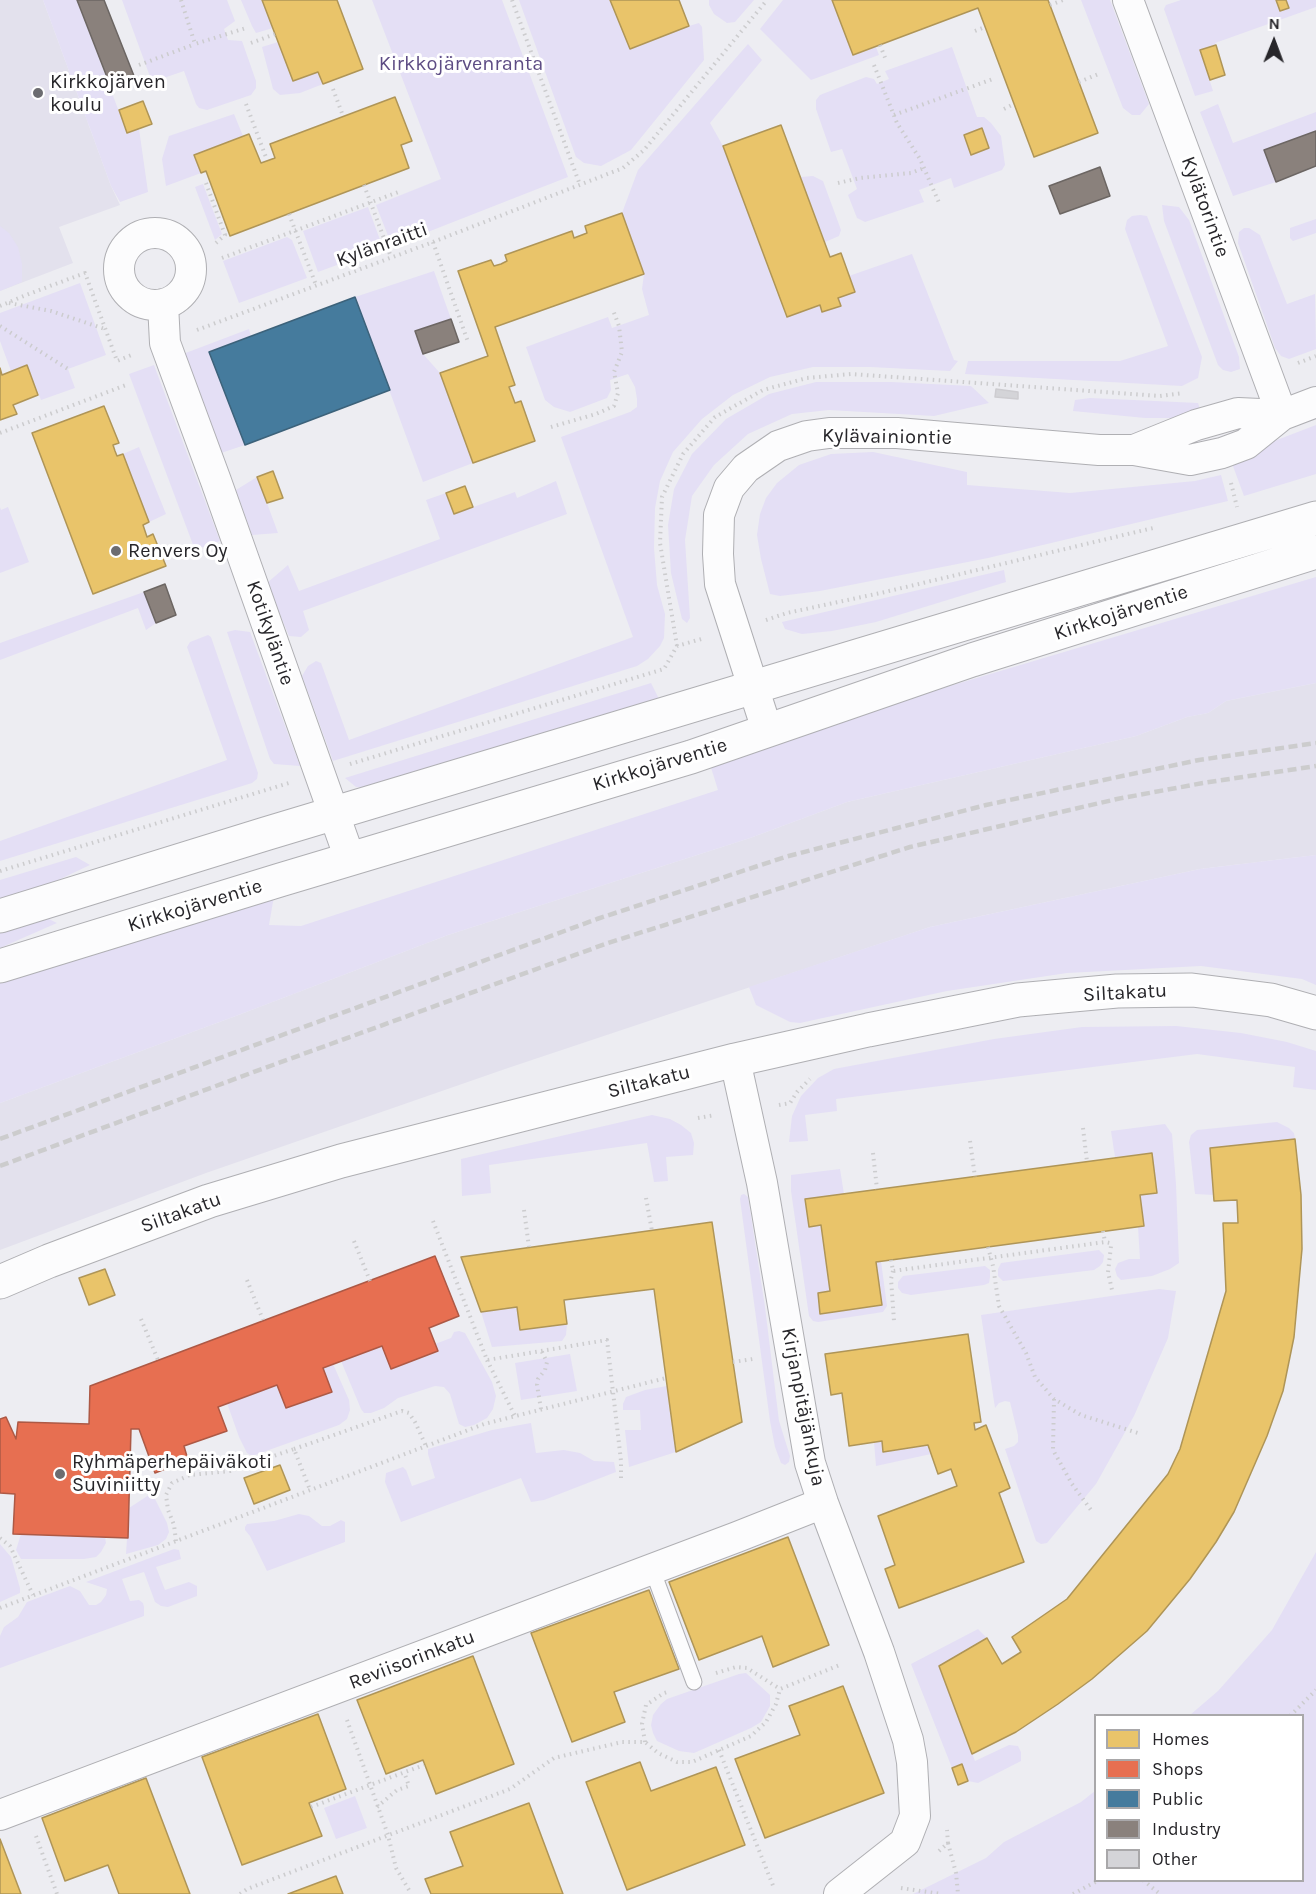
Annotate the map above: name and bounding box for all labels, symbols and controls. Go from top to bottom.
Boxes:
north arrow [1244,12,1304,72]
text: N [1268,14,1280,33]
park label: Kirkkojärvenranta [379,52,543,76]
place label: Kirkkojärven koulu [50,70,166,117]
marker: Kirkkojärven koulu [31,86,45,100]
street label: Kylätorintie [1176,153,1234,261]
street label: Kylänraitti [333,217,431,273]
street label: Kylävainiontie [822,424,952,450]
place label: Renvers Oy [128,539,228,563]
marker: Renvers Oy [109,544,123,558]
street label: Kotikyläntie [241,577,299,689]
street label: Kirkkojärventie [1051,580,1191,646]
street label: Kirkkojärventie [590,733,730,797]
street label: Kirkkojärventie [125,874,265,938]
street label: Siltakatu [1082,979,1168,1007]
street label: Siltakatu [605,1060,693,1104]
street label: Siltakatu [137,1187,225,1239]
street label: Kirjanpitäjänkuja [776,1326,830,1488]
place label: Ryhmäperhepäiväkoti Suviniitty [72,1450,272,1497]
marker: Ryhmäperhepäiväkoti Suviniitty [53,1467,67,1481]
street label: Reviisorinkatu [346,1625,478,1695]
legend [1094,1714,1304,1882]
text: Homes [1152,1728,1209,1750]
text: Shops [1152,1758,1204,1780]
text: Public [1152,1788,1203,1810]
text: Industry [1152,1818,1221,1840]
text: Other [1152,1848,1197,1870]

